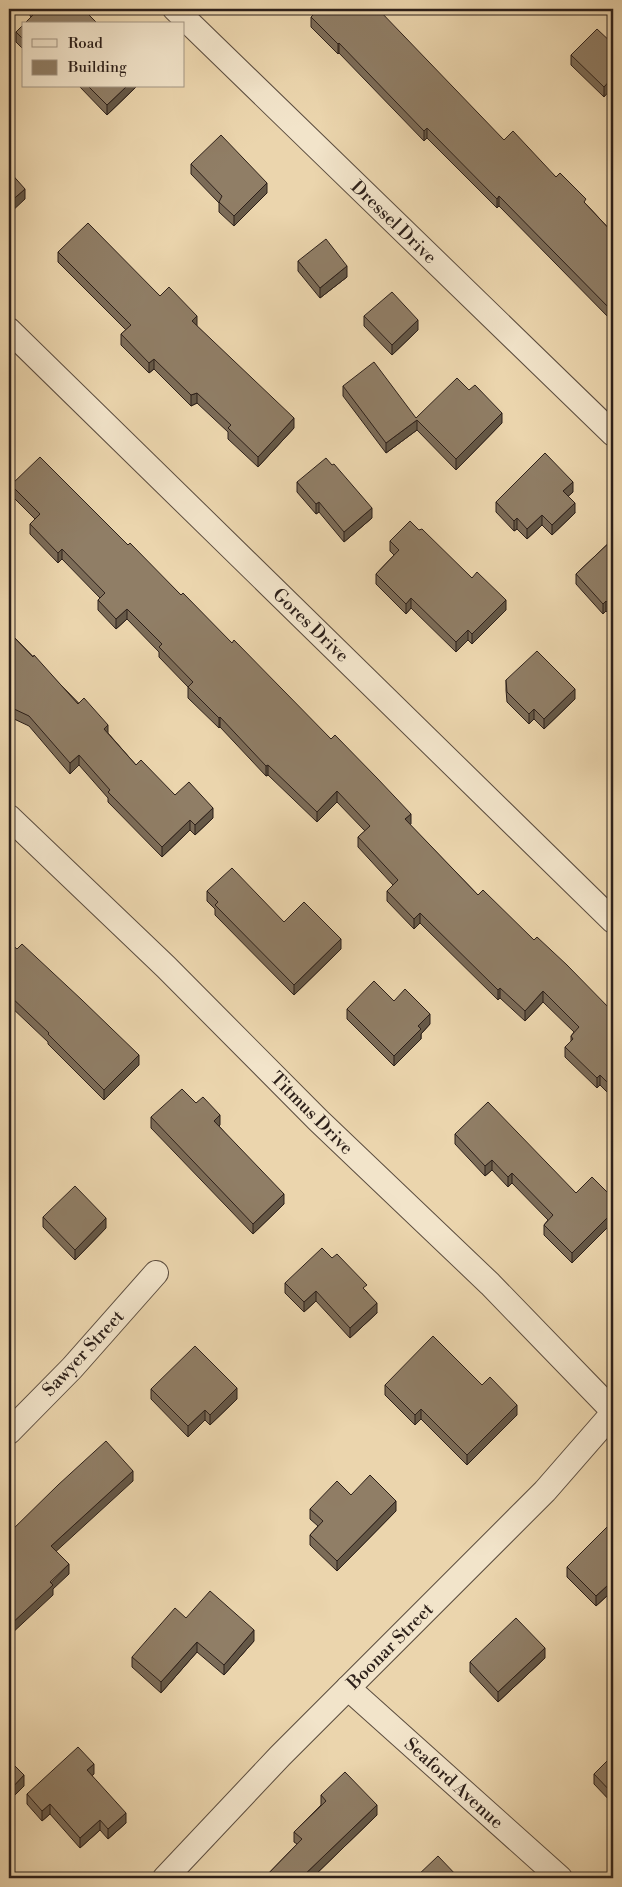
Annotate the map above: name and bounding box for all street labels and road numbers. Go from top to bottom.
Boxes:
street label: Dressel Drive [346,176,441,269]
street label: Gores Drive [268,583,354,668]
street label: Titmus Drive [265,1067,358,1160]
street label: Sawyer Street [38,1305,130,1401]
street label: Boonar Street [342,1598,439,1695]
street label: Seaford Avenue [399,1733,508,1834]

